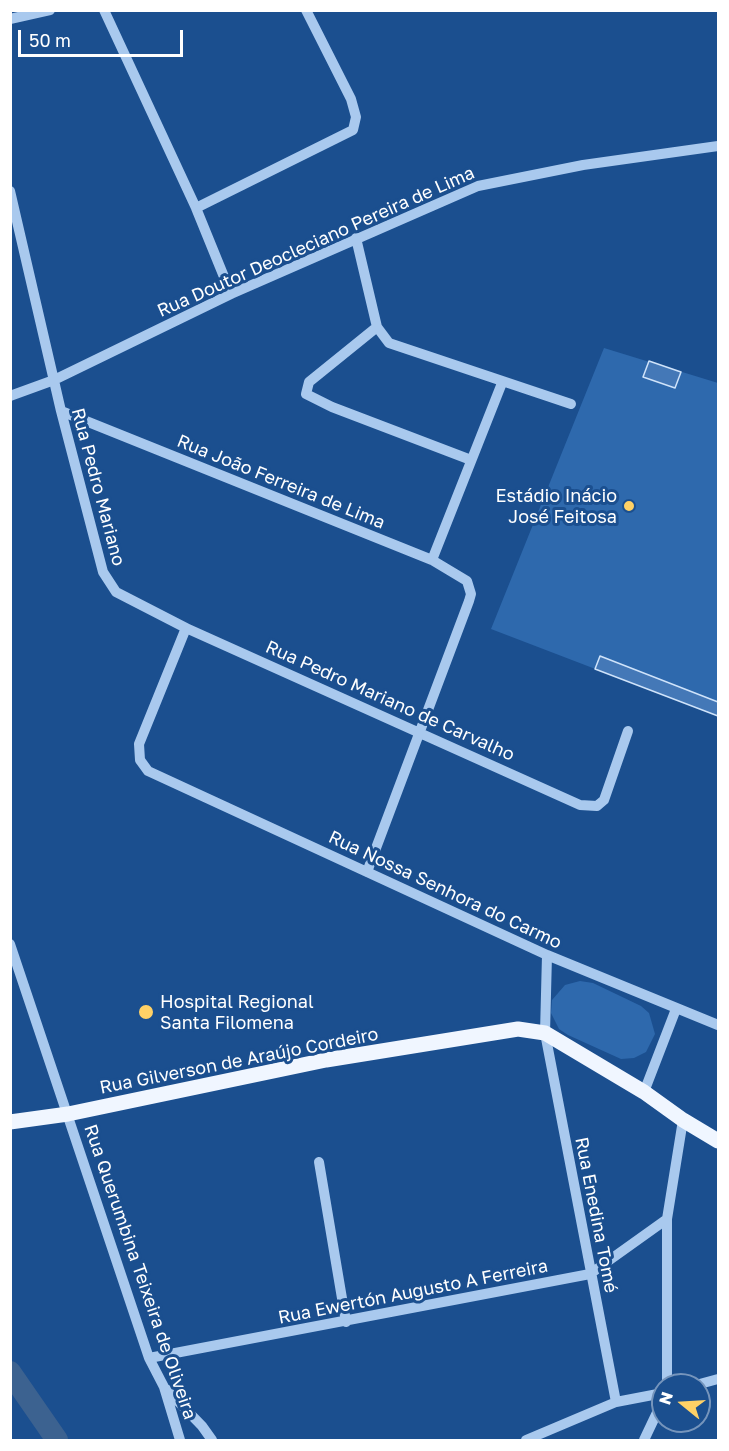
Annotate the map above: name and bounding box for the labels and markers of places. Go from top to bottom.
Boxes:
place label: Estádio Inácio José Feitosa [496,485,617,528]
marker: Estádio Inácio José Feitosa [622,499,636,513]
place label: Hospital Regional Santa Filomena [160,991,314,1034]
marker: Hospital Regional Santa Filomena [137,1003,155,1021]

